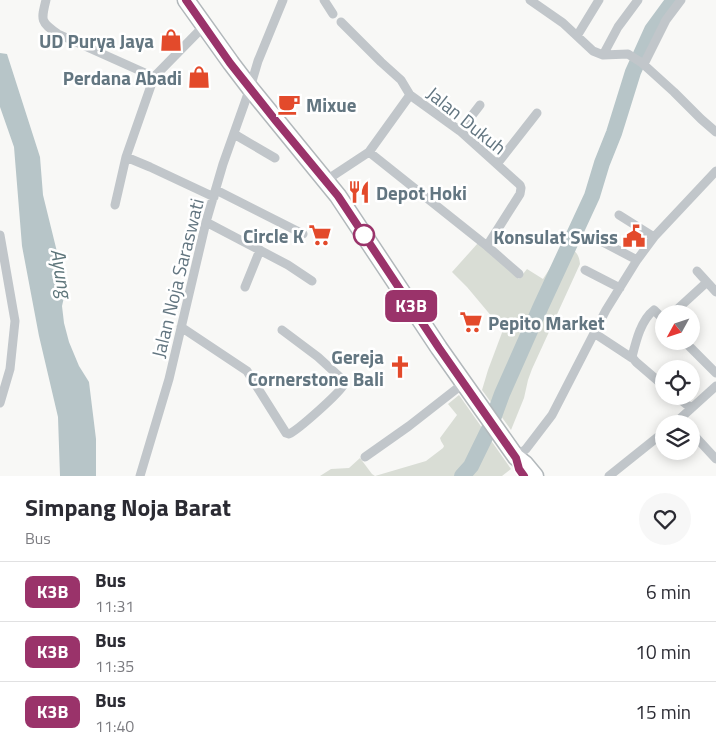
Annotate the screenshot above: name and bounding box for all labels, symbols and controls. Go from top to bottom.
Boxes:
place label: UD Purya Jaya [39,26,154,55]
shop icon: UD Purya Jaya [158,27,184,53]
place label: Perdana Abadi [63,63,182,92]
shop icon: Perdana Abadi [186,64,212,90]
street label: Jalan Dukuh [421,79,513,161]
place label: Mixue [306,90,357,119]
cafe icon: Mixue [276,91,302,117]
place label: Depot Hoki [376,178,467,207]
restaurant icon: Depot Hoki [346,179,372,205]
street label: Jalan Noja Saraswati [143,195,211,361]
place label: Circle K [243,221,304,250]
supermarket icon: Circle K [307,222,333,248]
place label: Konsulat Swiss [493,222,618,251]
public building icon: Konsulat Swiss [621,223,647,249]
unlabelled marker [353,224,375,246]
water label: Ayung [43,246,82,302]
line badge: K3B [382,290,440,322]
text: K3B [395,292,427,319]
north arrow [655,305,700,350]
map controls [655,305,700,460]
place label: Pepito Market [488,308,605,337]
supermarket icon: Pepito Market [458,309,484,335]
place label: Gereja Cornerstone Bali [248,342,384,393]
church icon: Gereja Cornerstone Bali [387,354,413,380]
button: locate [655,360,700,405]
button: layers [655,415,700,460]
text: Simpang Noja Barat [25,489,231,525]
button: heart [639,493,691,545]
text: Bus [25,526,51,550]
text: Bus [95,565,126,594]
text: 6 min [646,577,691,606]
text: K3B [37,578,68,605]
text: 11:31 [95,594,134,618]
text: Bus [95,625,126,654]
text: 10 min [635,637,691,666]
text: K3B [37,638,68,665]
text: 11:35 [95,654,134,678]
text: Bus [95,685,126,714]
text: 15 min [635,697,691,726]
text: K3B [37,698,68,725]
text: 11:40 [95,714,134,738]

